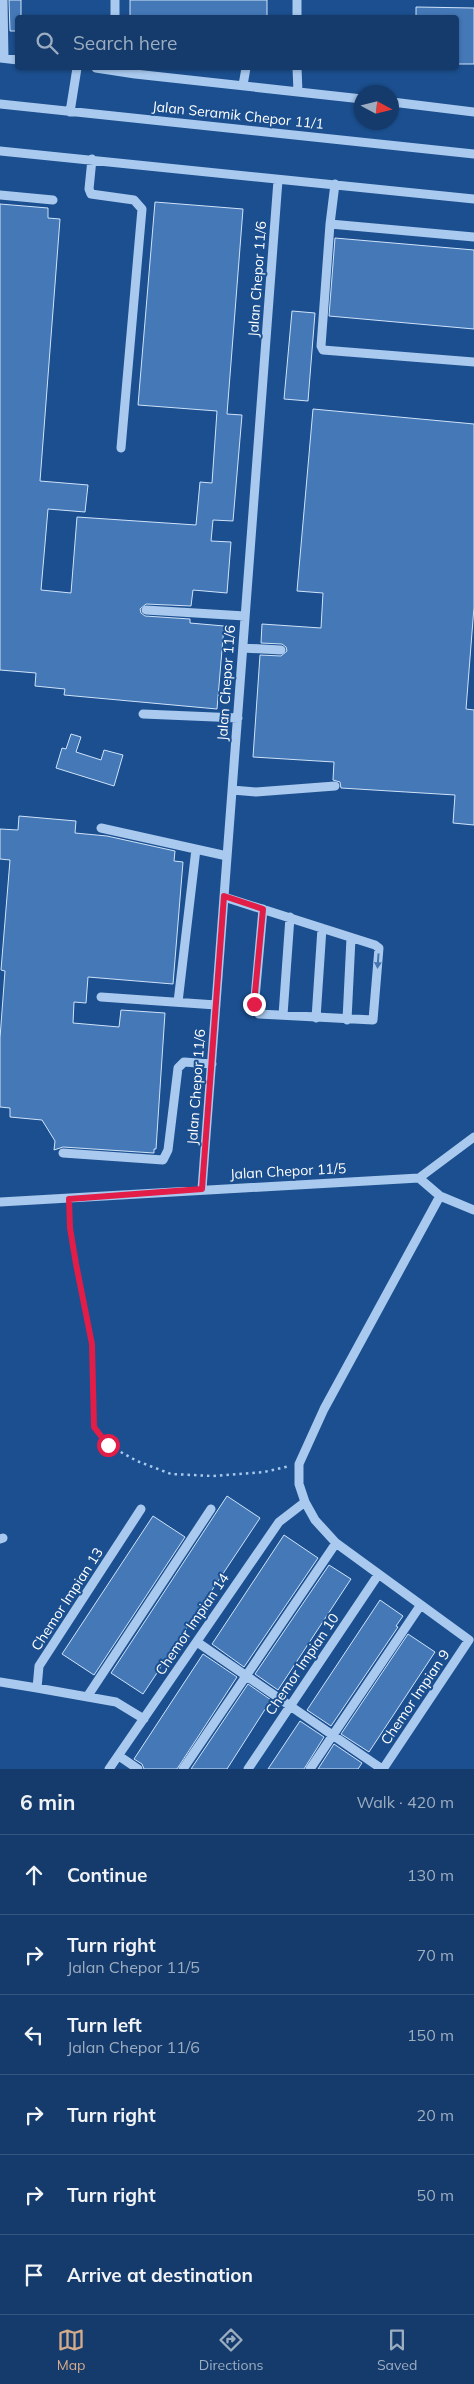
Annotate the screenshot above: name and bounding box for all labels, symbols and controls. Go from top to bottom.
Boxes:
search box [15,15,459,70]
icon: search [33,29,61,57]
text: Search here [73,31,177,55]
north arrow [354,85,399,130]
street label: Jalan Seramik Chepor 11/1 [151,97,325,133]
street label: Jalan Chepor 11/6 [244,220,270,338]
street label: Jalan Chepor 11/6 [213,624,239,742]
one-way arrow [373,954,381,970]
route end [243,993,266,1016]
street label: Jalan Chepor 11/6 [183,1028,209,1146]
street label: Jalan Chepor 11/5 [229,1159,347,1183]
route start [97,1434,120,1457]
street label: Chemor Impian 13 [27,1544,107,1654]
street label: Chemor Impian 14 [151,1569,233,1678]
street label: Chemor Impian 10 [261,1610,343,1718]
street label: Chemor Impian 9 [377,1646,453,1748]
text: 6 min [20,1789,75,1815]
text: Walk · 420 m [356,1792,454,1812]
icon: ahead [20,1861,48,1889]
text: Continue [67,1863,147,1887]
text: 130 m [407,1865,454,1885]
text: Turn right [67,1933,156,1957]
icon: right [20,1941,48,1969]
text: 70 m [417,1945,454,1965]
text: Jalan Chepor 11/5 [67,1957,200,1977]
text: Turn left [67,2013,142,2037]
icon: left [20,2021,48,2049]
text: 150 m [407,2025,454,2045]
text: Jalan Chepor 11/6 [67,2037,200,2057]
icon: right [20,2101,48,2129]
text: Turn right [67,2103,156,2127]
text: 20 m [417,2105,454,2125]
icon: right [20,2181,48,2209]
text: Turn right [67,2183,156,2207]
text: 50 m [417,2185,454,2205]
icon: arrive [20,2261,48,2289]
text: Arrive at destination [67,2263,253,2287]
tab: Map [57,2326,85,2374]
tab: Directions [199,2326,264,2374]
tab: Saved [377,2326,417,2374]

